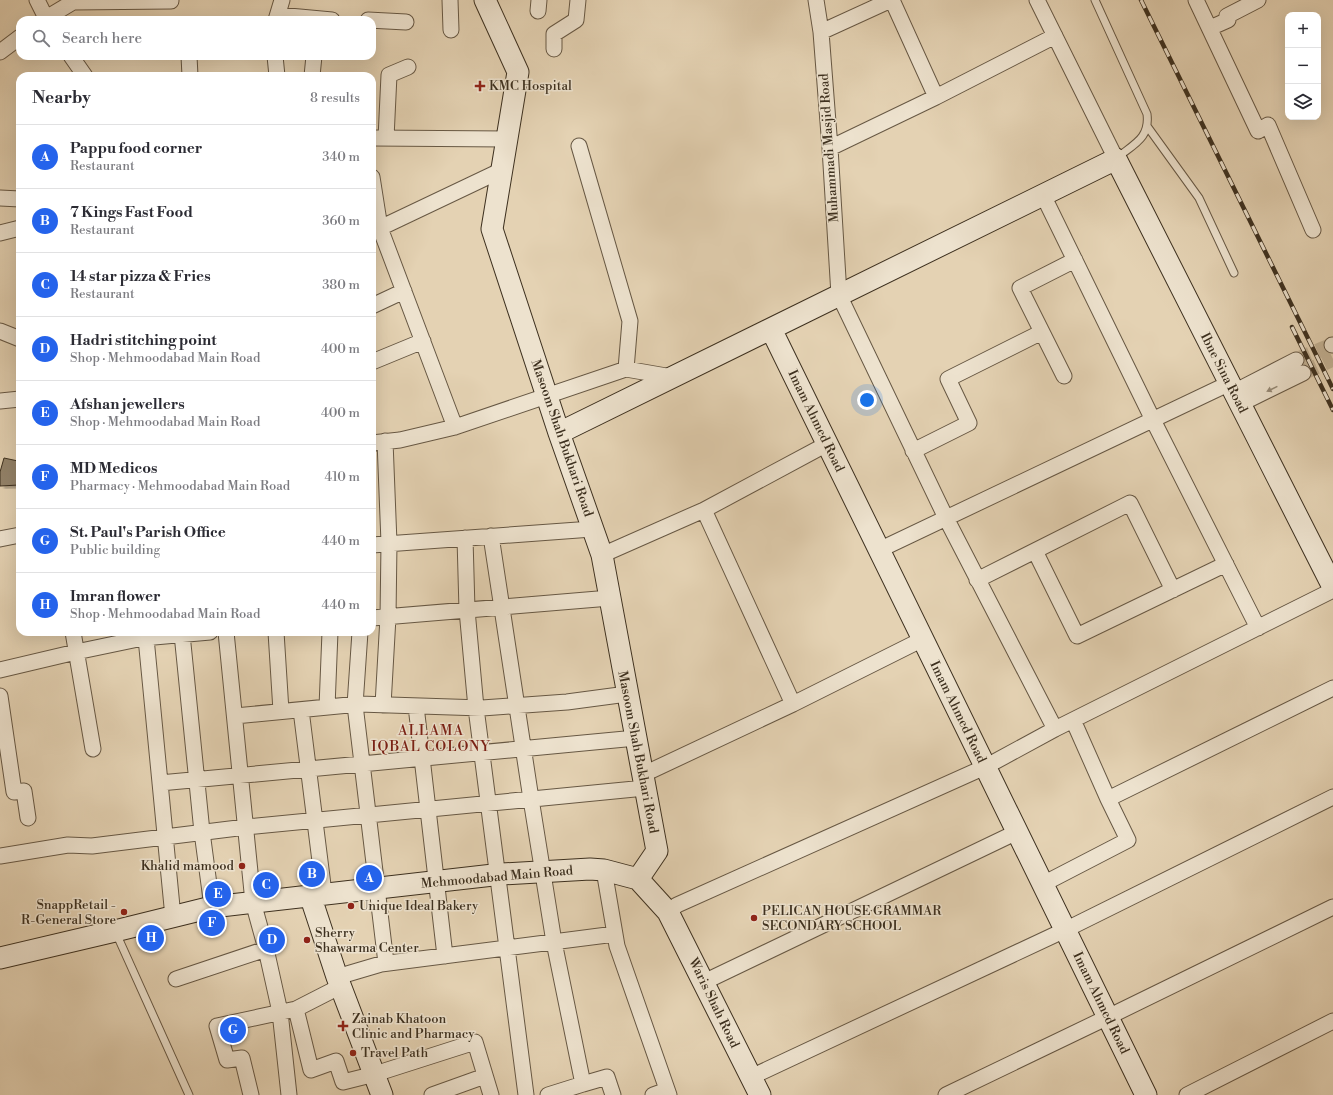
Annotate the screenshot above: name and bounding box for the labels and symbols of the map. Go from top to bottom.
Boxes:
street label: Muhammadi Masjid Road [816,72,842,223]
place label: KMC Hospital [489,78,572,94]
marker: KMC Hospital [474,80,486,92]
street label: Ibne Sina Road [1197,330,1251,416]
street label: Masoom Shah Bukhari Road [528,357,597,519]
street label: Imam Ahmed Road [784,367,848,475]
one-way arrow [1266,386,1277,392]
your location [857,390,877,410]
street label: Imam Ahmed Road [926,658,990,766]
street label: Masoom Shah Bukhari Road [614,669,662,835]
district label: ALLAMA IQBAL COLONY [371,722,491,756]
place label: Khalid mamood [141,858,235,874]
pin: B [299,859,325,889]
marker: Khalid mamood [237,861,247,871]
street label: Mehmoodabad Main Road [420,862,574,892]
pin: A [356,863,382,893]
pin: C [253,870,279,900]
pin: E [205,879,231,909]
place label: SnappRetail - R-General Store [21,897,116,928]
place label: Unique Ideal Bakery [359,898,479,914]
marker: Unique Ideal Bakery [346,901,356,911]
place label: PELICAN HOUSE GRAMMAR SECONDARY SCHOOL [762,903,942,934]
marker: SnappRetail - R-General Store [119,907,129,917]
pin: F [199,908,225,938]
marker: PELICAN HOUSE GRAMMAR SECONDARY SCHOOL [749,913,759,923]
pin: H [138,923,164,953]
pin: D [259,925,285,955]
place label: Sherry Shawarma Center [315,925,419,956]
marker: Sherry Shawarma Center [302,935,312,945]
street label: Imam Ahmed Road [1069,949,1133,1057]
street label: Waris Shah Road [685,954,743,1051]
place label: Zainab Khatoon Clinic and Pharmacy [352,1011,475,1042]
pin: G [220,1015,246,1045]
marker: Zainab Khatoon Clinic and Pharmacy [337,1020,349,1032]
place label: Travel Path [361,1045,429,1061]
marker: Travel Path [348,1048,358,1058]

